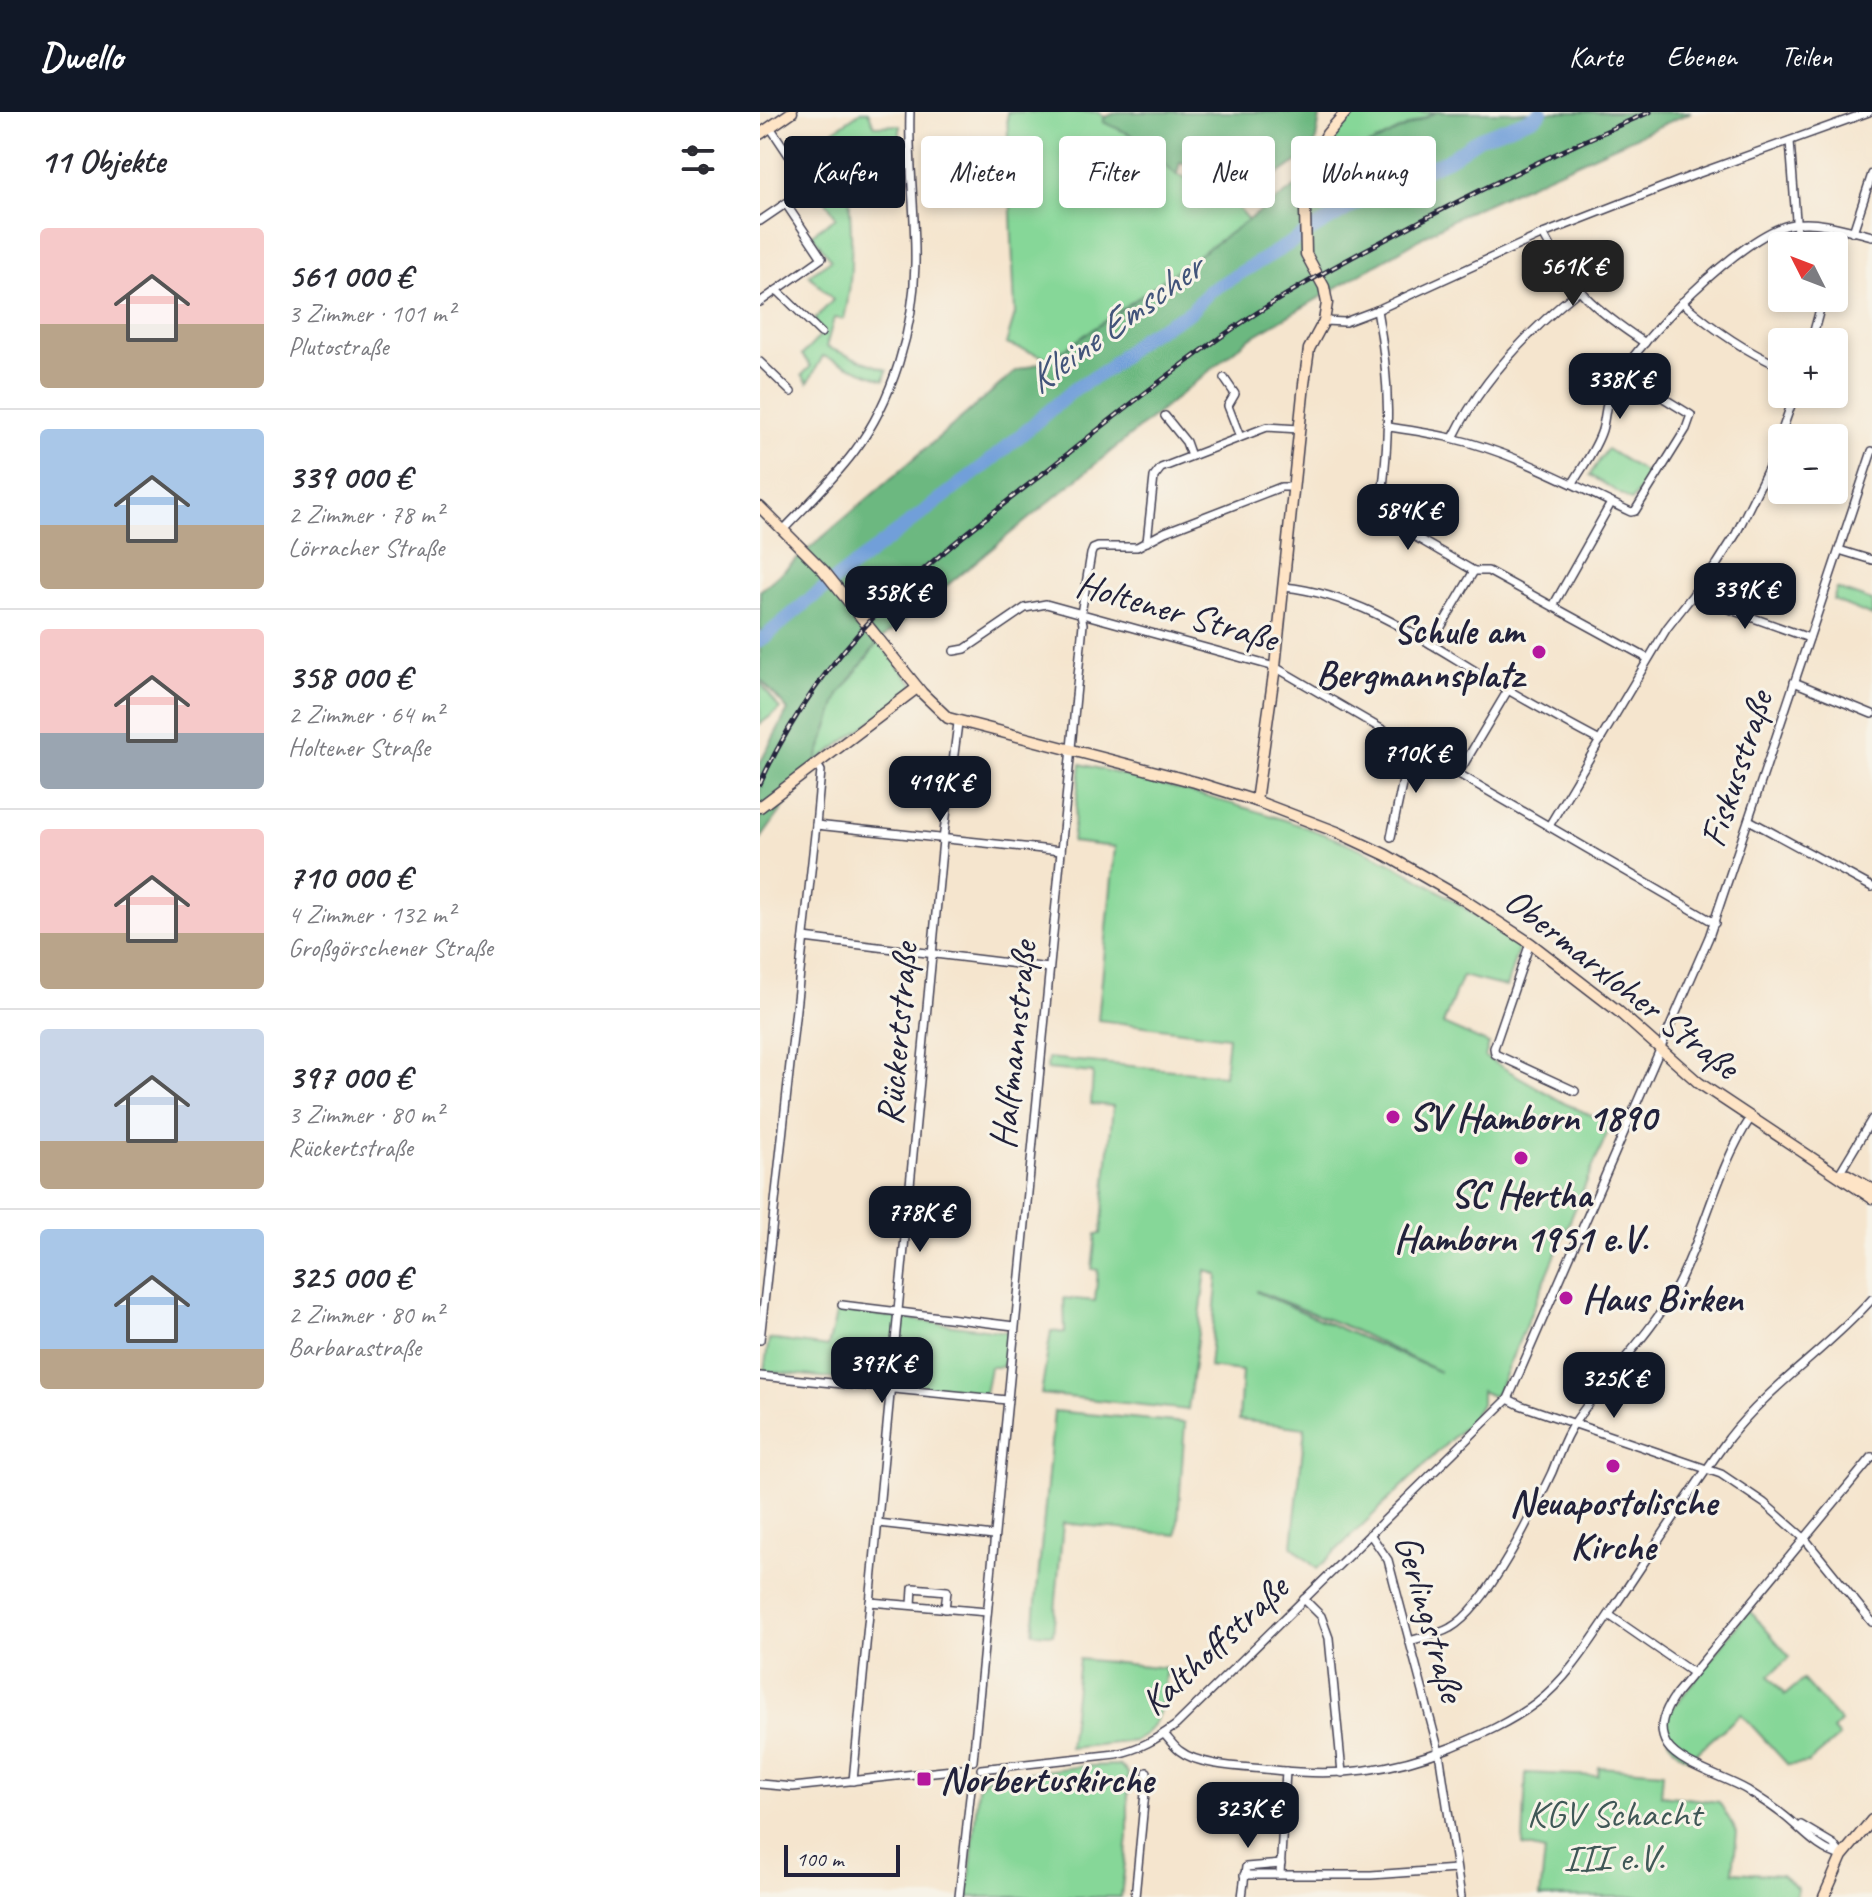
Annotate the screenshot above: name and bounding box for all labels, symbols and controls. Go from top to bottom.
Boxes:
text: Dwello [40,33,123,80]
text: Karte [1569,39,1623,74]
text: Ebenen [1667,39,1737,74]
text: Teilen [1781,39,1832,74]
chip: Kaufen [784,136,905,208]
chip: Mieten [921,136,1043,208]
chip: Filter [1059,136,1166,208]
chip: Neu [1182,136,1275,208]
chip: Wohnung [1291,136,1436,208]
icon: filters [676,138,720,182]
text: 11 Objekte [40,139,165,182]
north arrow [1768,232,1848,312]
map controls [1768,232,1848,504]
water label: Kleine Emscher [1016,239,1218,404]
pin: 561K € [1508,240,1638,308]
text: 561K € [1540,249,1606,282]
text: 561 000 € [288,254,412,297]
icon: home [104,260,200,356]
text: 3 Zimmer · 101 m² [288,297,454,330]
button: + [1768,328,1848,408]
text: Plutostraße [288,330,388,363]
pin: 338K € [1555,353,1685,421]
text: 338K € [1587,362,1653,395]
button: − [1768,424,1848,504]
text: 339 000 € [288,455,411,498]
icon: home [104,461,200,557]
pin: 584K € [1343,484,1473,552]
text: 584K € [1375,493,1441,526]
text: 2 Zimmer · 78 m² [288,498,443,531]
text: Lörracher Straße [288,531,444,564]
street label: Holtener Straße [1071,560,1286,663]
pin: 339K € [1680,563,1810,631]
pin: 358K € [831,566,961,634]
text: 339K € [1712,572,1778,605]
text: 358K € [863,575,929,608]
place label: Schule am Bergmannsplatz [1316,607,1527,698]
marker: Schule am Bergmannsplatz [1530,643,1548,661]
text: 358 000 € [288,655,411,698]
icon: home [104,661,200,757]
street label: Fiskusstraße [1689,683,1784,853]
text: 2 Zimmer · 64 m² [288,698,443,731]
pin: 710K € [1351,727,1481,795]
text: Holtener Straße [288,731,430,764]
text: 710K € [1383,736,1449,769]
pin: 419K € [875,756,1005,824]
text: 419K € [907,765,973,798]
text: 710 000 € [288,855,411,898]
icon: home [104,861,200,957]
street label: Obermarxloher Straße [1495,877,1751,1091]
text: 4 Zimmer · 132 m² [288,898,454,931]
text: Großgörschener Straße [288,931,493,964]
street label: Halfmannstraße [979,936,1048,1151]
street label: Rückertstraße [866,938,929,1127]
text: 397 000 € [288,1055,411,1098]
icon: home [104,1061,200,1157]
place label: SV Hamborn 1890 [1409,1094,1660,1141]
text: 3 Zimmer · 80 m² [288,1098,443,1131]
marker: SV Hamborn 1890 [1384,1108,1402,1126]
text: Rückertstraße [288,1131,413,1164]
marker: SC Hertha Hamborn 1951 e.V. [1512,1149,1530,1167]
place label: SC Hertha Hamborn 1951 e.V. [1394,1171,1649,1262]
pin: 778K € [855,1186,985,1254]
text: 778K € [887,1195,953,1228]
text: 325 000 € [288,1255,411,1298]
icon: home [104,1261,200,1357]
place label: Haus Birken [1582,1275,1744,1322]
marker: Haus Birken [1557,1289,1575,1307]
text: 2 Zimmer · 80 m² [288,1298,443,1331]
text: Barbarastraße [288,1331,421,1364]
pin: 397K € [817,1337,947,1405]
text: 397K € [849,1346,915,1379]
pin: 325K € [1549,1352,1679,1420]
text: 325K € [1581,1361,1647,1394]
marker: Neuapostolische Kirche [1604,1457,1622,1475]
place label: Neuapostolische Kirche [1509,1479,1720,1570]
street label: Gerlingstraße [1384,1529,1477,1709]
street label: Kalthoffstraße [1130,1563,1300,1725]
place label: Norbertuskirche [940,1756,1157,1803]
marker: Norbertuskirche [915,1770,933,1788]
pin: 323K € [1183,1782,1313,1850]
park label: KGV Schacht III e.V. [1527,1790,1705,1881]
text: 323K € [1215,1791,1281,1824]
scale bar [784,1841,900,1877]
text: 100 m [796,1845,843,1873]

